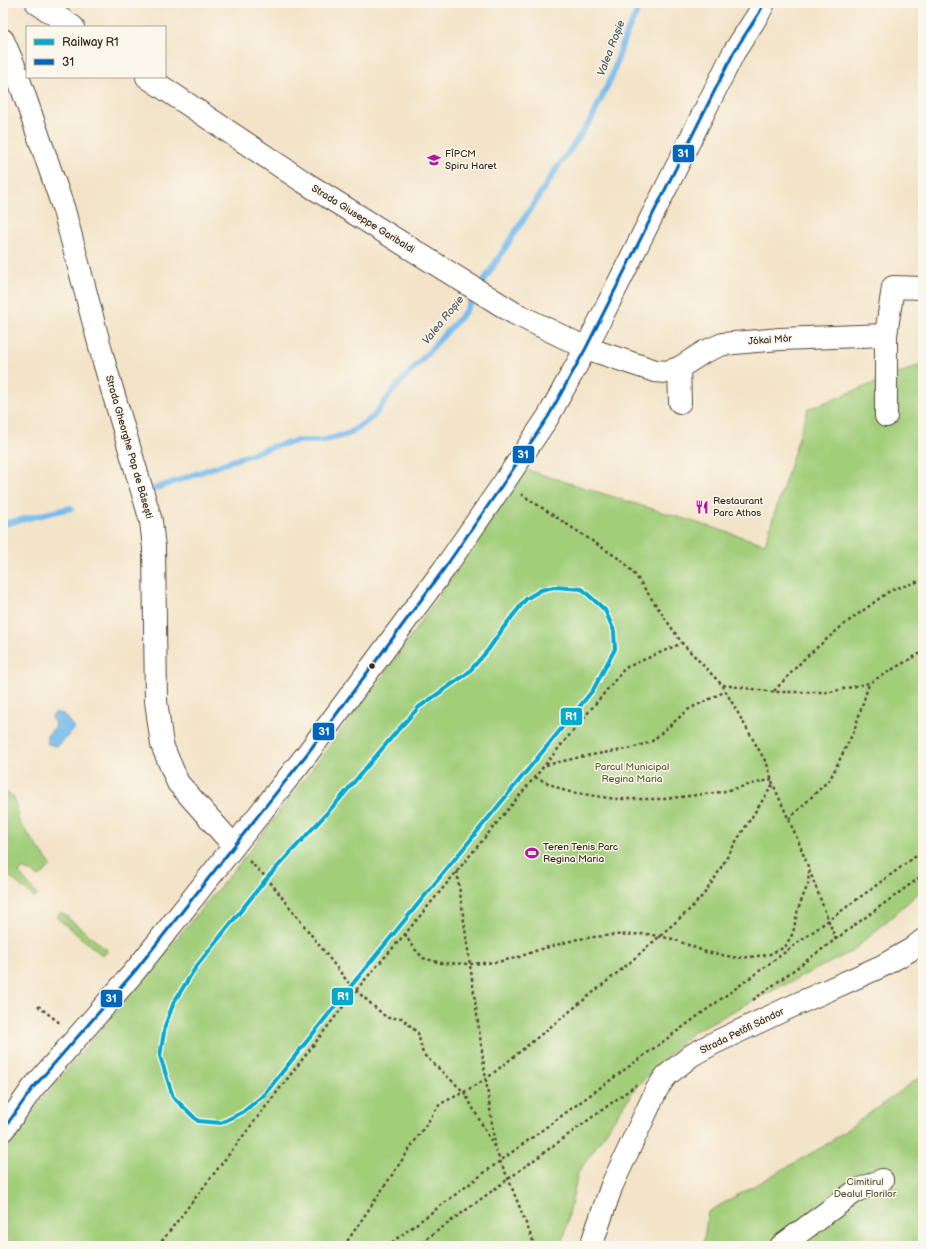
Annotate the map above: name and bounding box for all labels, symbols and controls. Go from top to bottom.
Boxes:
water label: Valea Roșie [594,18,628,78]
legend [26,26,166,78]
text: Railway R1 [62,35,119,50]
text: 31 [62,55,74,70]
line badge: 31 [672,144,695,163]
text: 31 [677,147,689,160]
place label: FÎPCM Spiru Haret [445,148,496,172]
school or university icon: FÎPCM Spiru Haret [426,152,442,168]
street label: Strada Giuseppe Garibaldi [309,182,417,256]
water label: Valea Roșie [419,293,467,347]
street label: Jókai Mór [748,332,793,348]
street label: Strada Gheorghe Pop de Băsești [103,374,155,520]
line badge: 31 [512,445,535,464]
text: 31 [517,448,529,461]
place label: Restaurant Parc Athos [713,495,763,519]
restaurant icon: Restaurant Parc Athos [694,499,710,515]
unlabelled marker [367,661,377,671]
line badge: R1 [560,707,583,726]
text: R1 [565,710,577,723]
line badge: 31 [312,722,335,741]
text: 31 [318,725,330,738]
park label: Parcul Municipal Regina Maria [595,761,669,785]
place label: Teren Tenis Parc Regina Maria [543,841,618,865]
sports icon: Teren Tenis Parc Regina Maria [524,845,540,861]
line badge: R1 [331,987,354,1006]
line badge: 31 [100,989,123,1008]
text: R1 [337,990,349,1003]
text: 31 [105,992,117,1005]
street label: Strada Petőfi Sándor [698,1005,786,1057]
park label: Cimitirul Dealul Florilor [834,1176,897,1200]

